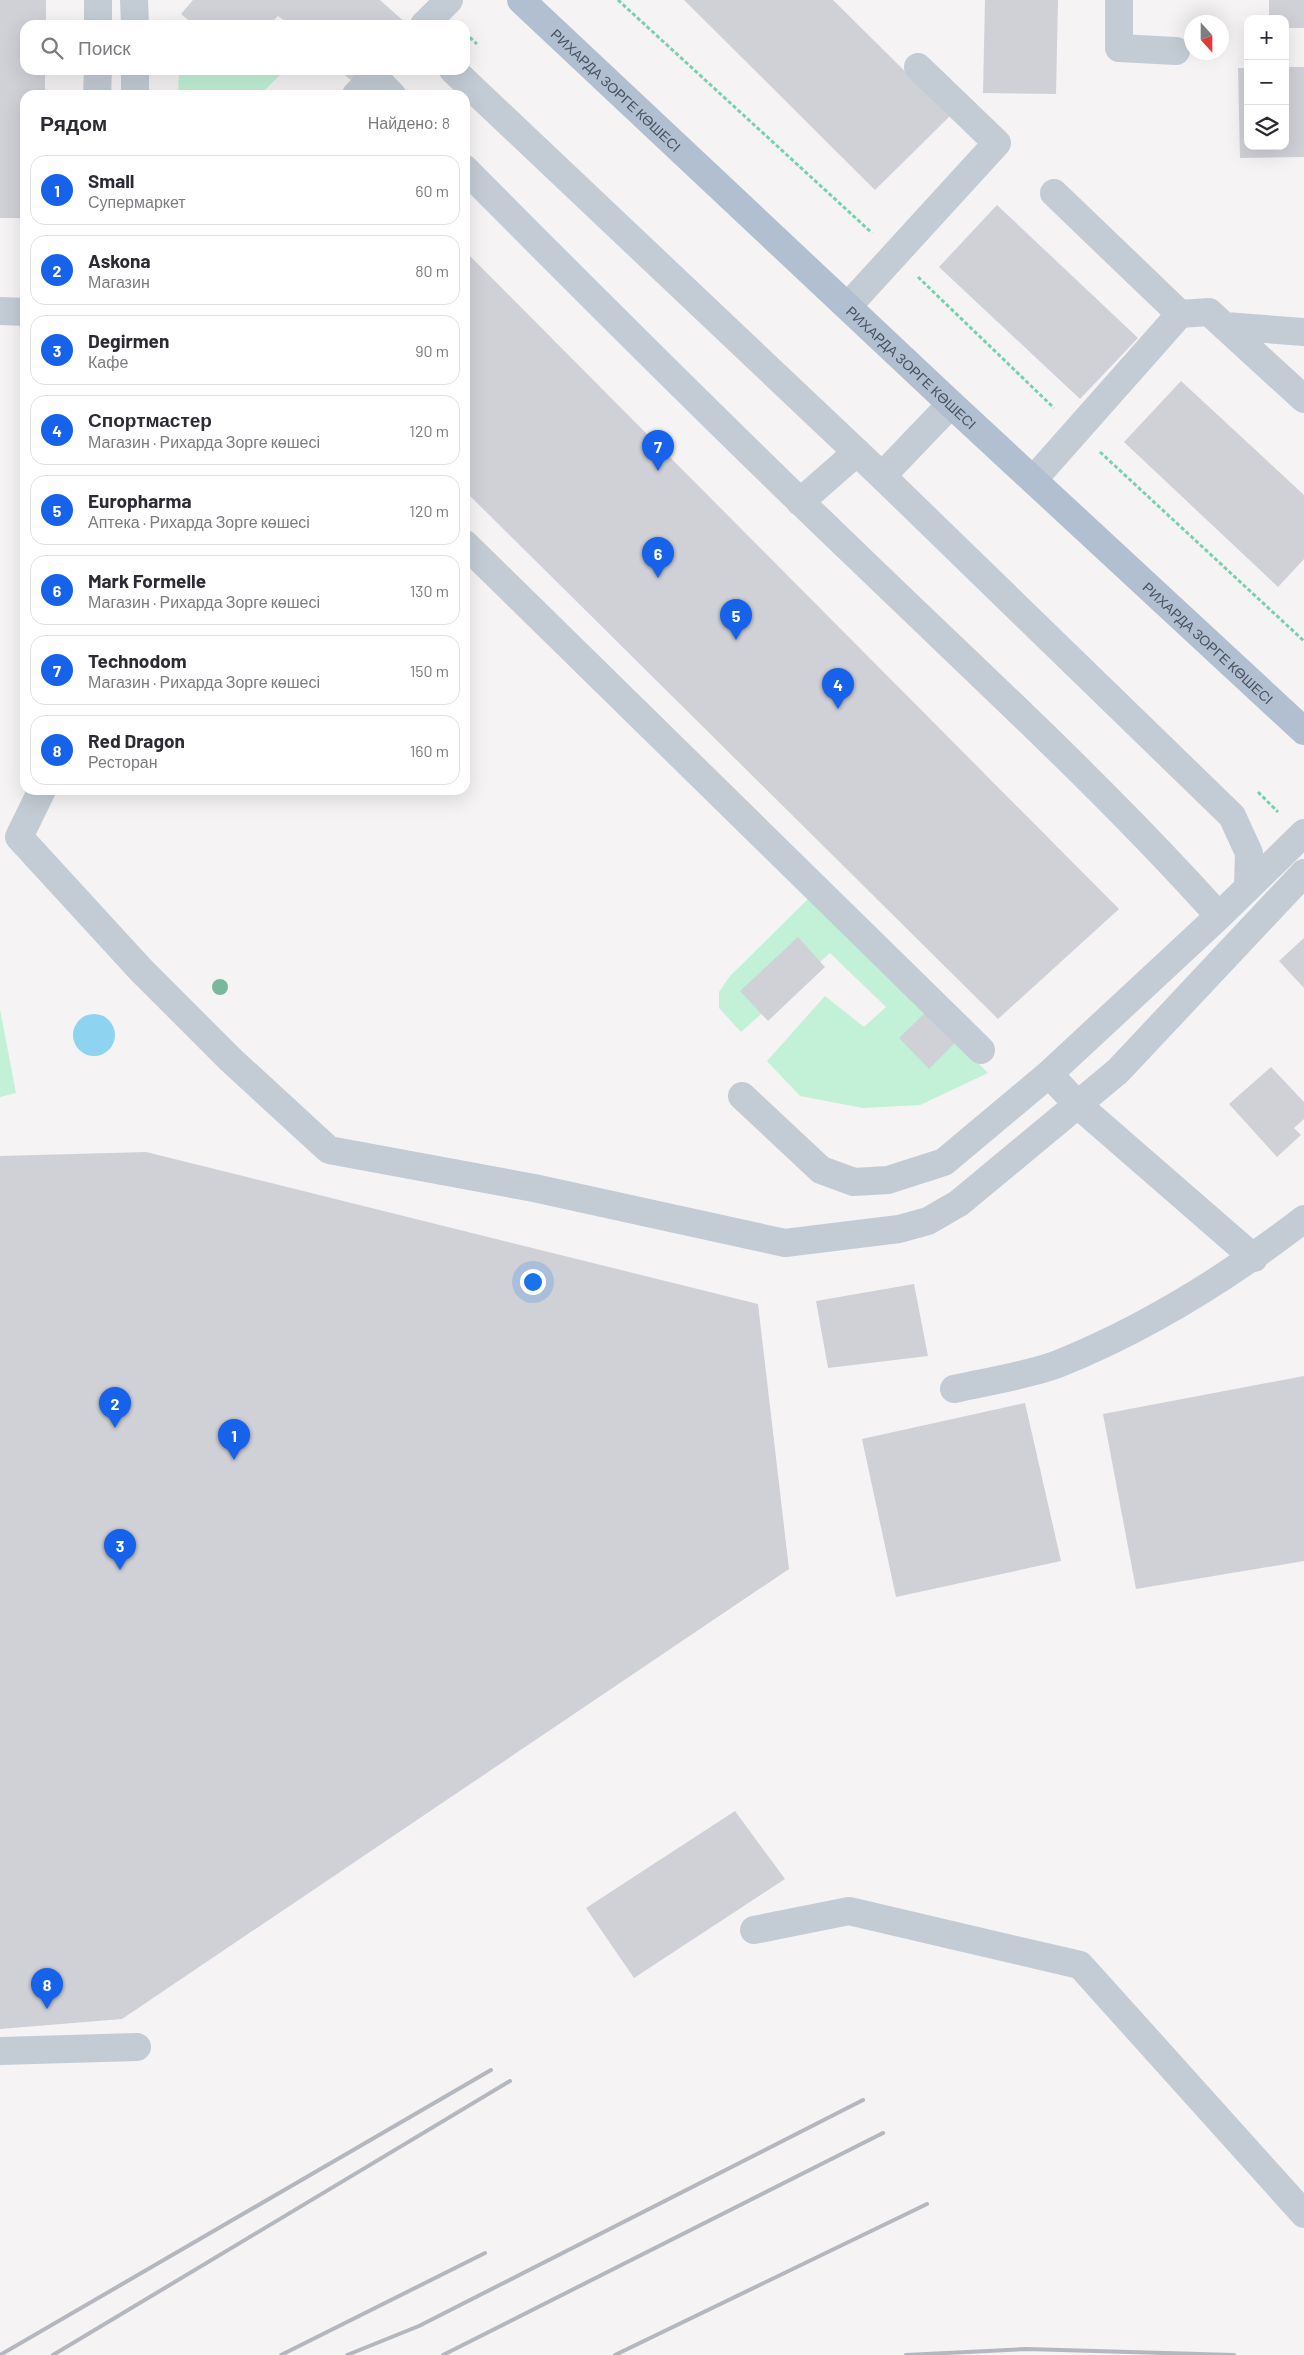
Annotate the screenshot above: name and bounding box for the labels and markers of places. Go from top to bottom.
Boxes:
pin: 7 [642,430,674,471]
pin: 6 [642,537,674,578]
pin: 5 [720,599,752,640]
pin: 4 [822,668,854,709]
pin: 2 [99,1387,131,1428]
pin: 1 [218,1419,250,1460]
pin: 3 [104,1529,136,1570]
pin: 8 [31,1968,63,2009]

